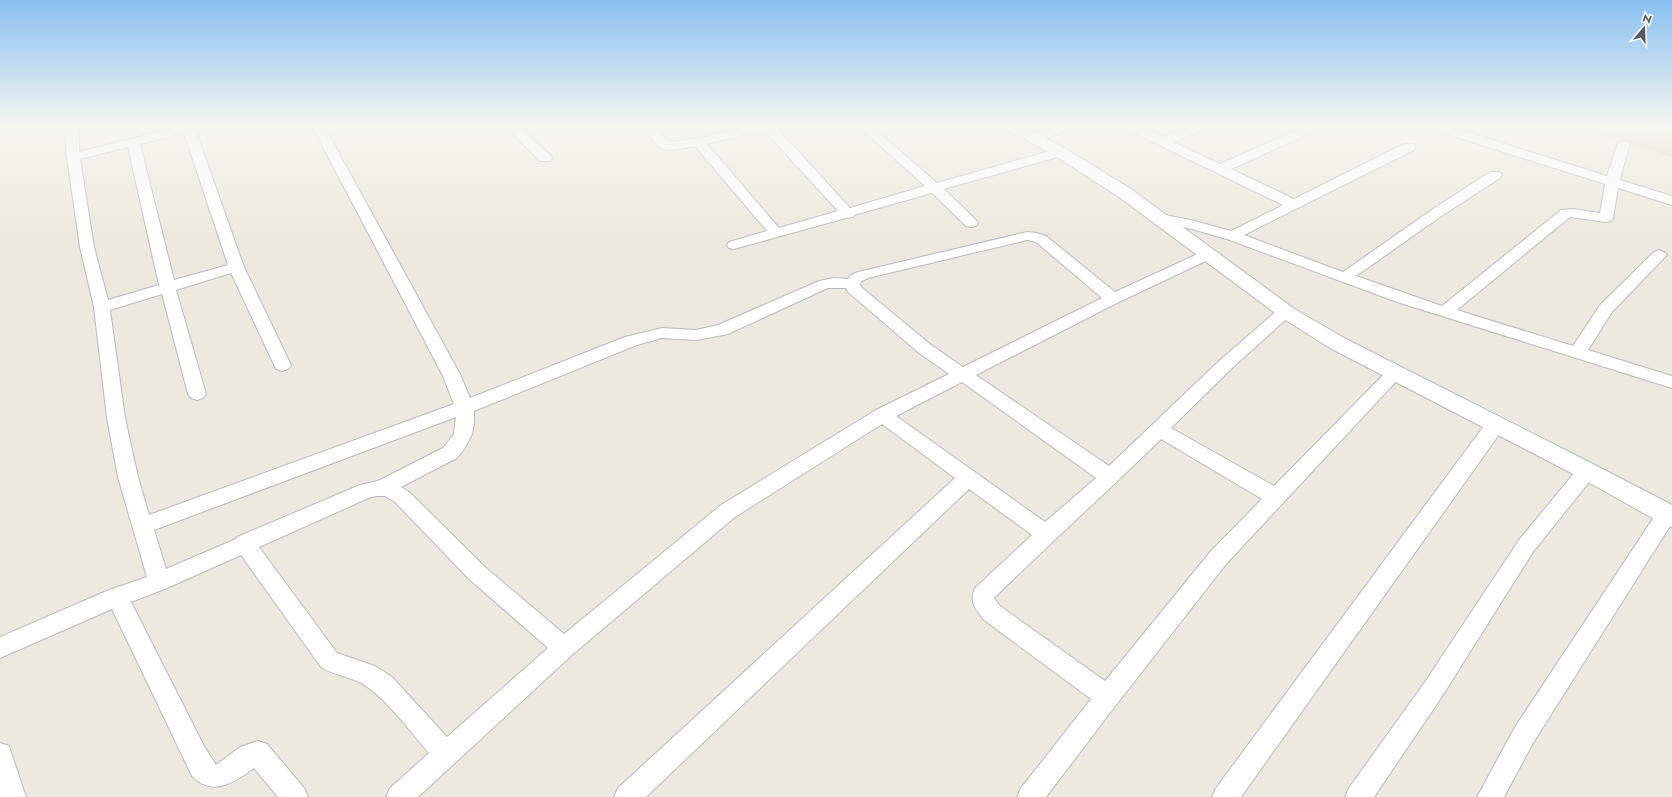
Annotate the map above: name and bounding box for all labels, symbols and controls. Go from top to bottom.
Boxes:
north arrow [1624,8,1664,48]
text: N [1641,10,1654,28]

